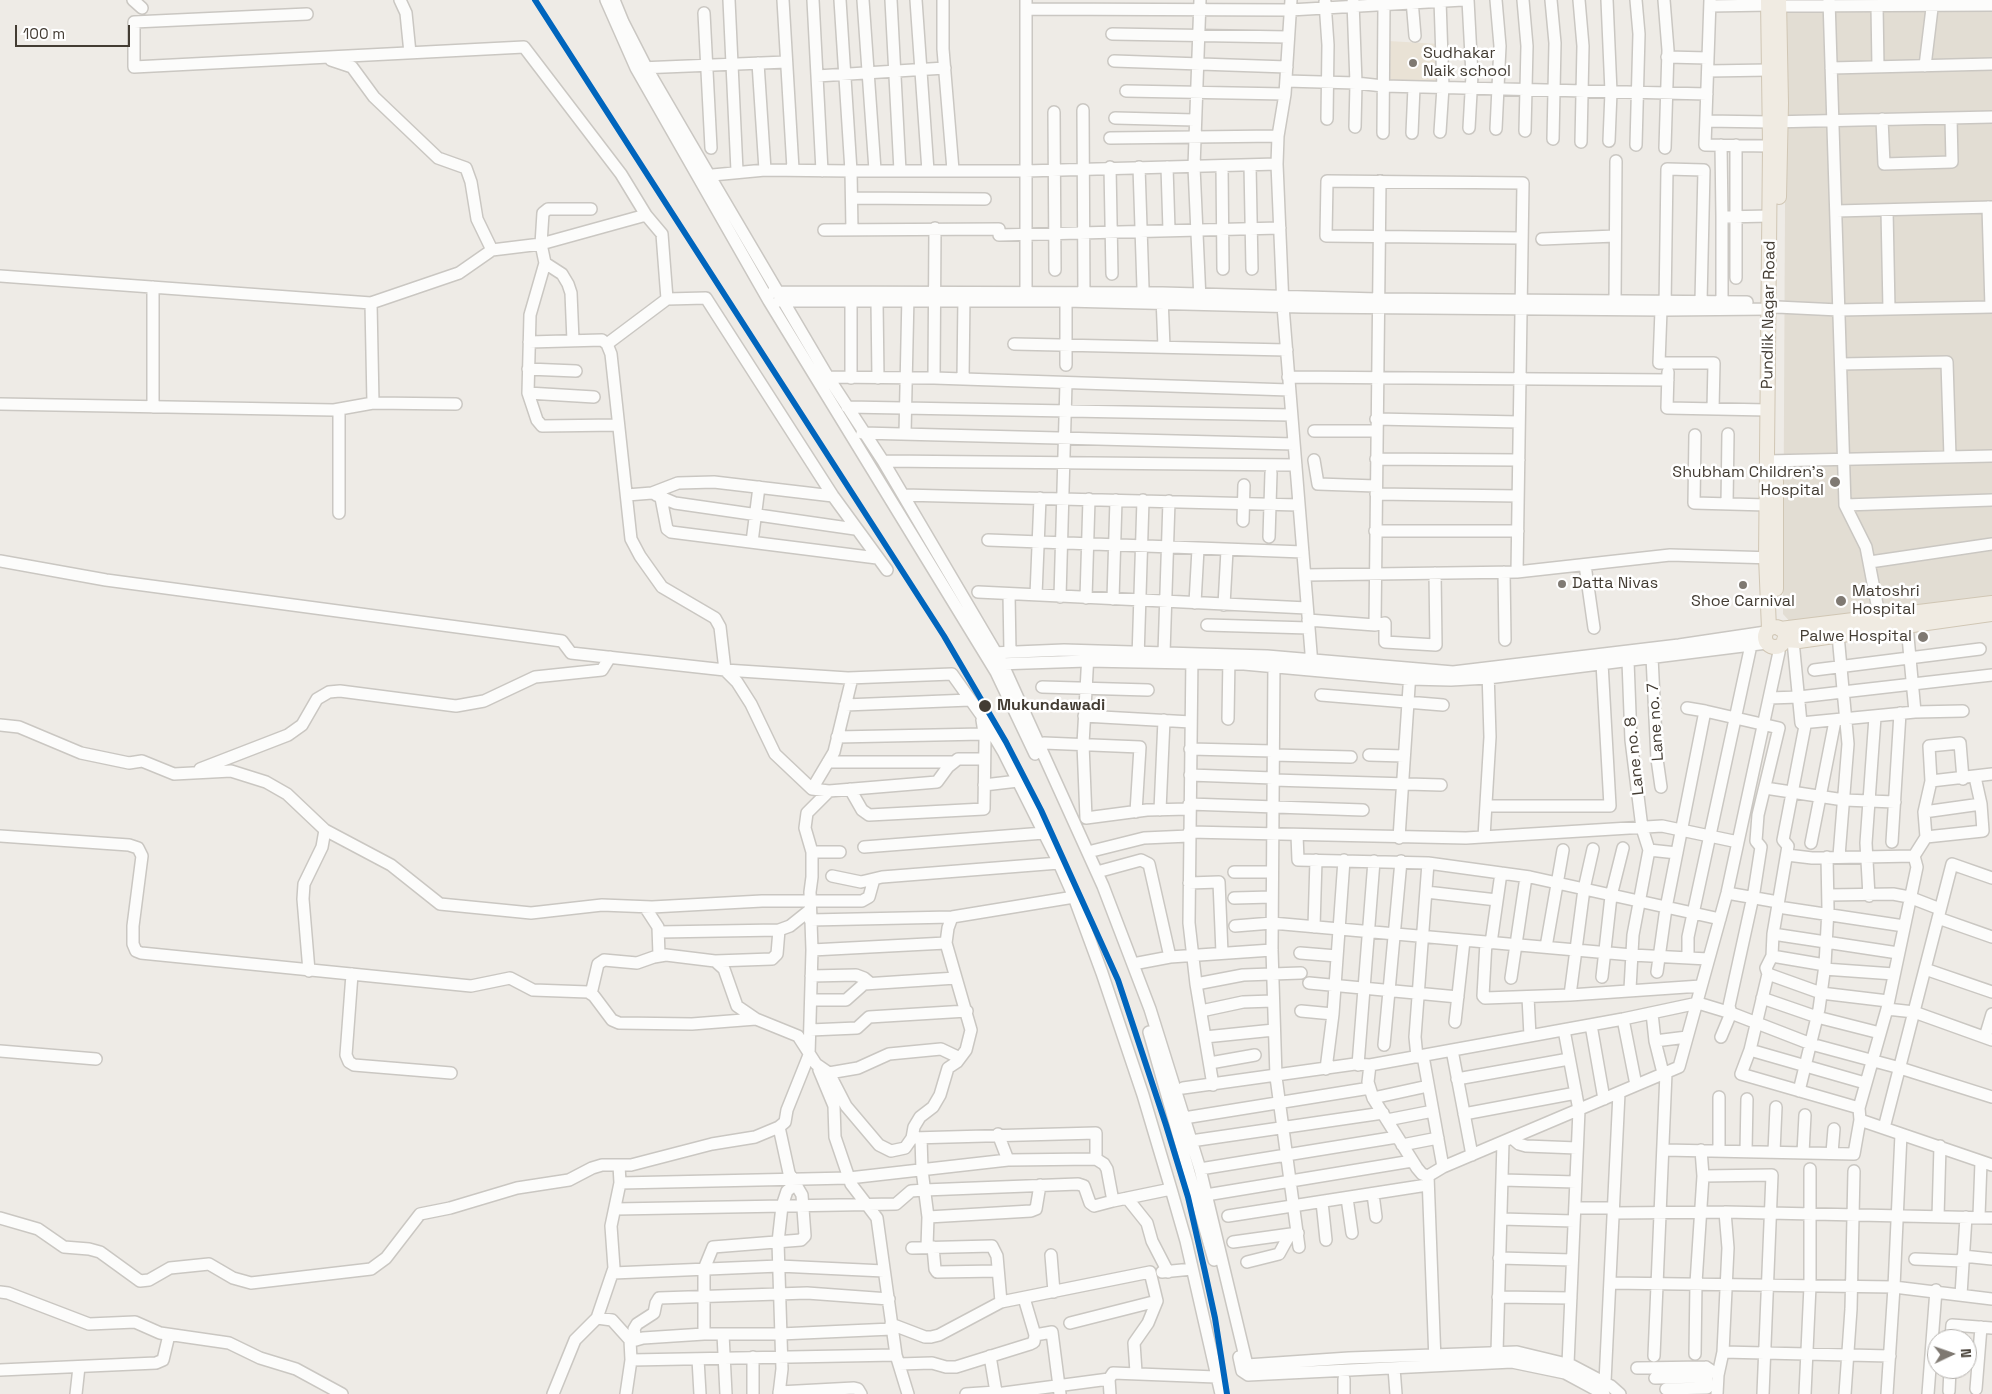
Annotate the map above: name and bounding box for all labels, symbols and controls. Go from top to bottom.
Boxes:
scale bar [18,15,132,47]
text: 100 m [23,24,65,43]
place label: Sudhakar Naik school [1423,44,1511,82]
marker: Sudhakar Naik school [1407,57,1419,69]
street label: Pundlik Nagar Road [1758,241,1780,389]
place label: Shubham Children's Hospital [1672,463,1824,501]
marker: Shubham Children's Hospital [1828,475,1842,489]
place label: Datta Nivas [1572,574,1658,594]
marker: Datta Nivas [1556,578,1568,590]
marker: Shoe Carnival [1737,579,1749,591]
place label: Matoshri Hospital [1852,582,1920,620]
place label: Shoe Carnival [1691,592,1795,612]
marker: Matoshri Hospital [1834,594,1848,608]
place label: Palwe Hospital [1800,627,1912,647]
marker: Palwe Hospital [1916,630,1930,644]
street label: Lane no. 7 [1644,682,1668,762]
place label: Mukundawadi [997,696,1105,716]
marker: Mukundawadi [977,698,993,714]
street label: Lane no. 8 [1621,716,1649,796]
north arrow [1927,1329,1977,1379]
text: N [1957,1348,1975,1358]

